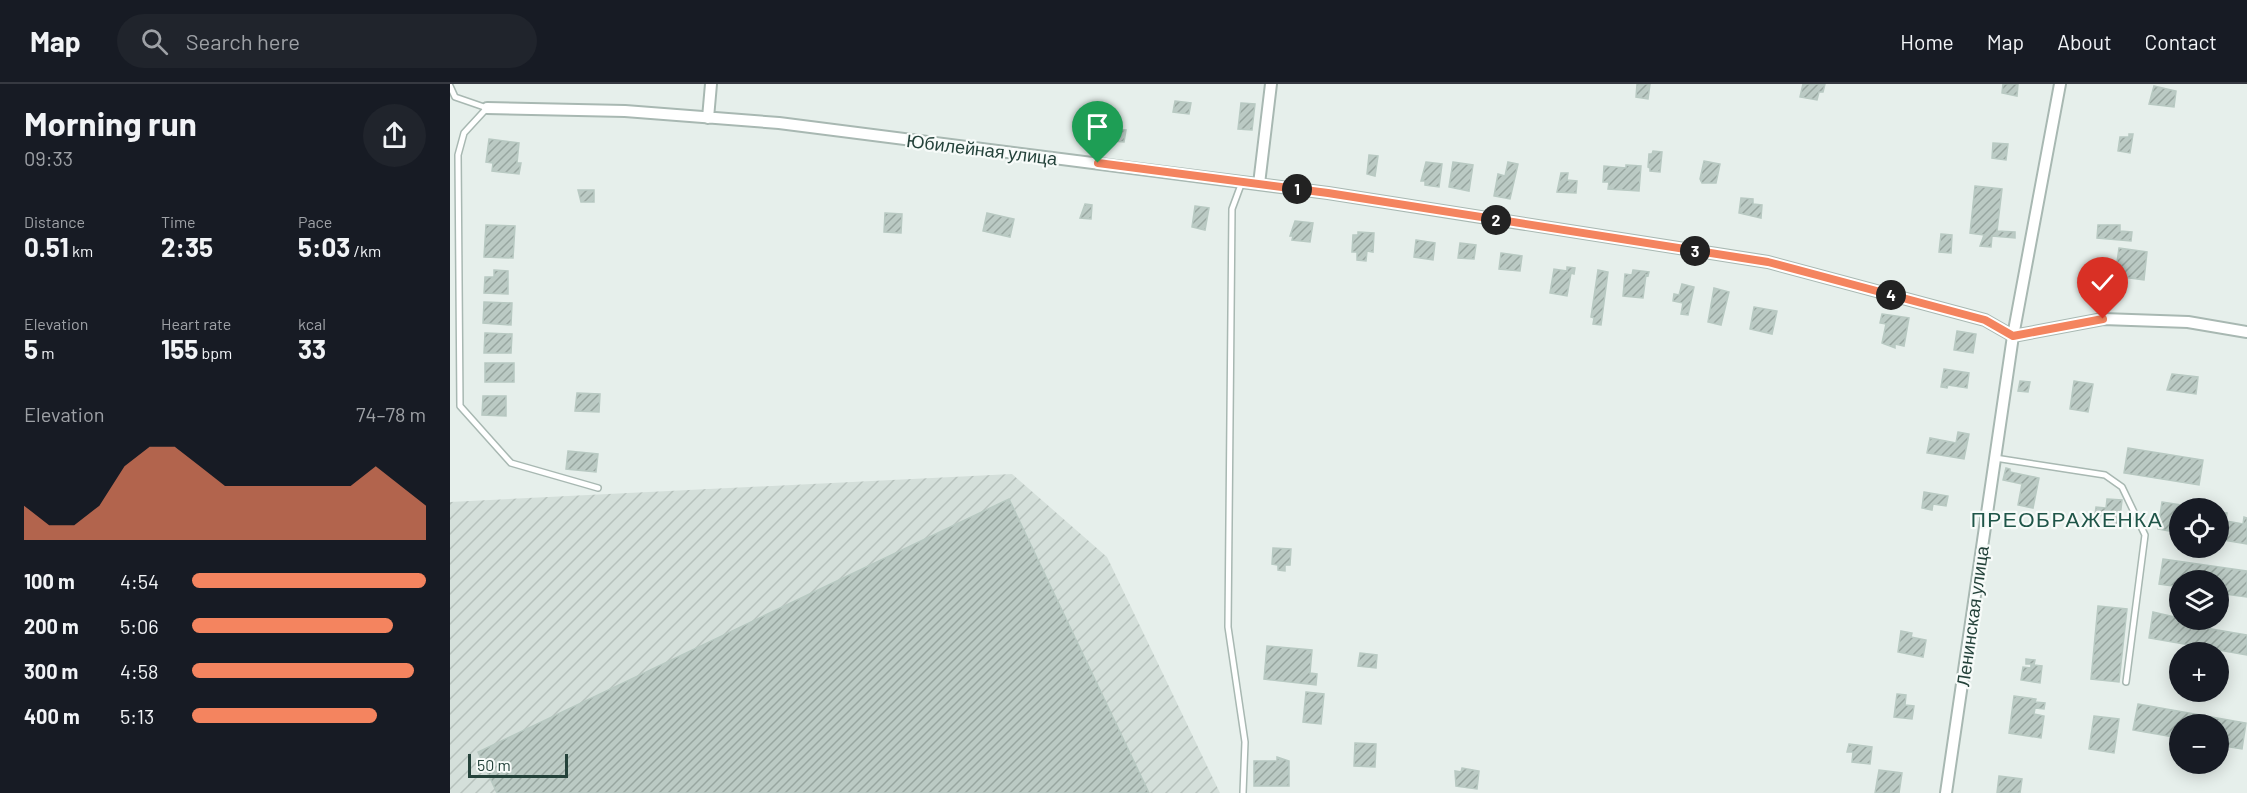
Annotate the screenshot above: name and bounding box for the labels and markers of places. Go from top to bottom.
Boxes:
pin [1072,101,1123,163]
pin: 1 [1282,174,1312,204]
pin: 2 [1481,205,1511,235]
pin: 3 [1680,236,1710,266]
pin [2077,257,2128,319]
pin: 4 [1876,280,1906,310]

